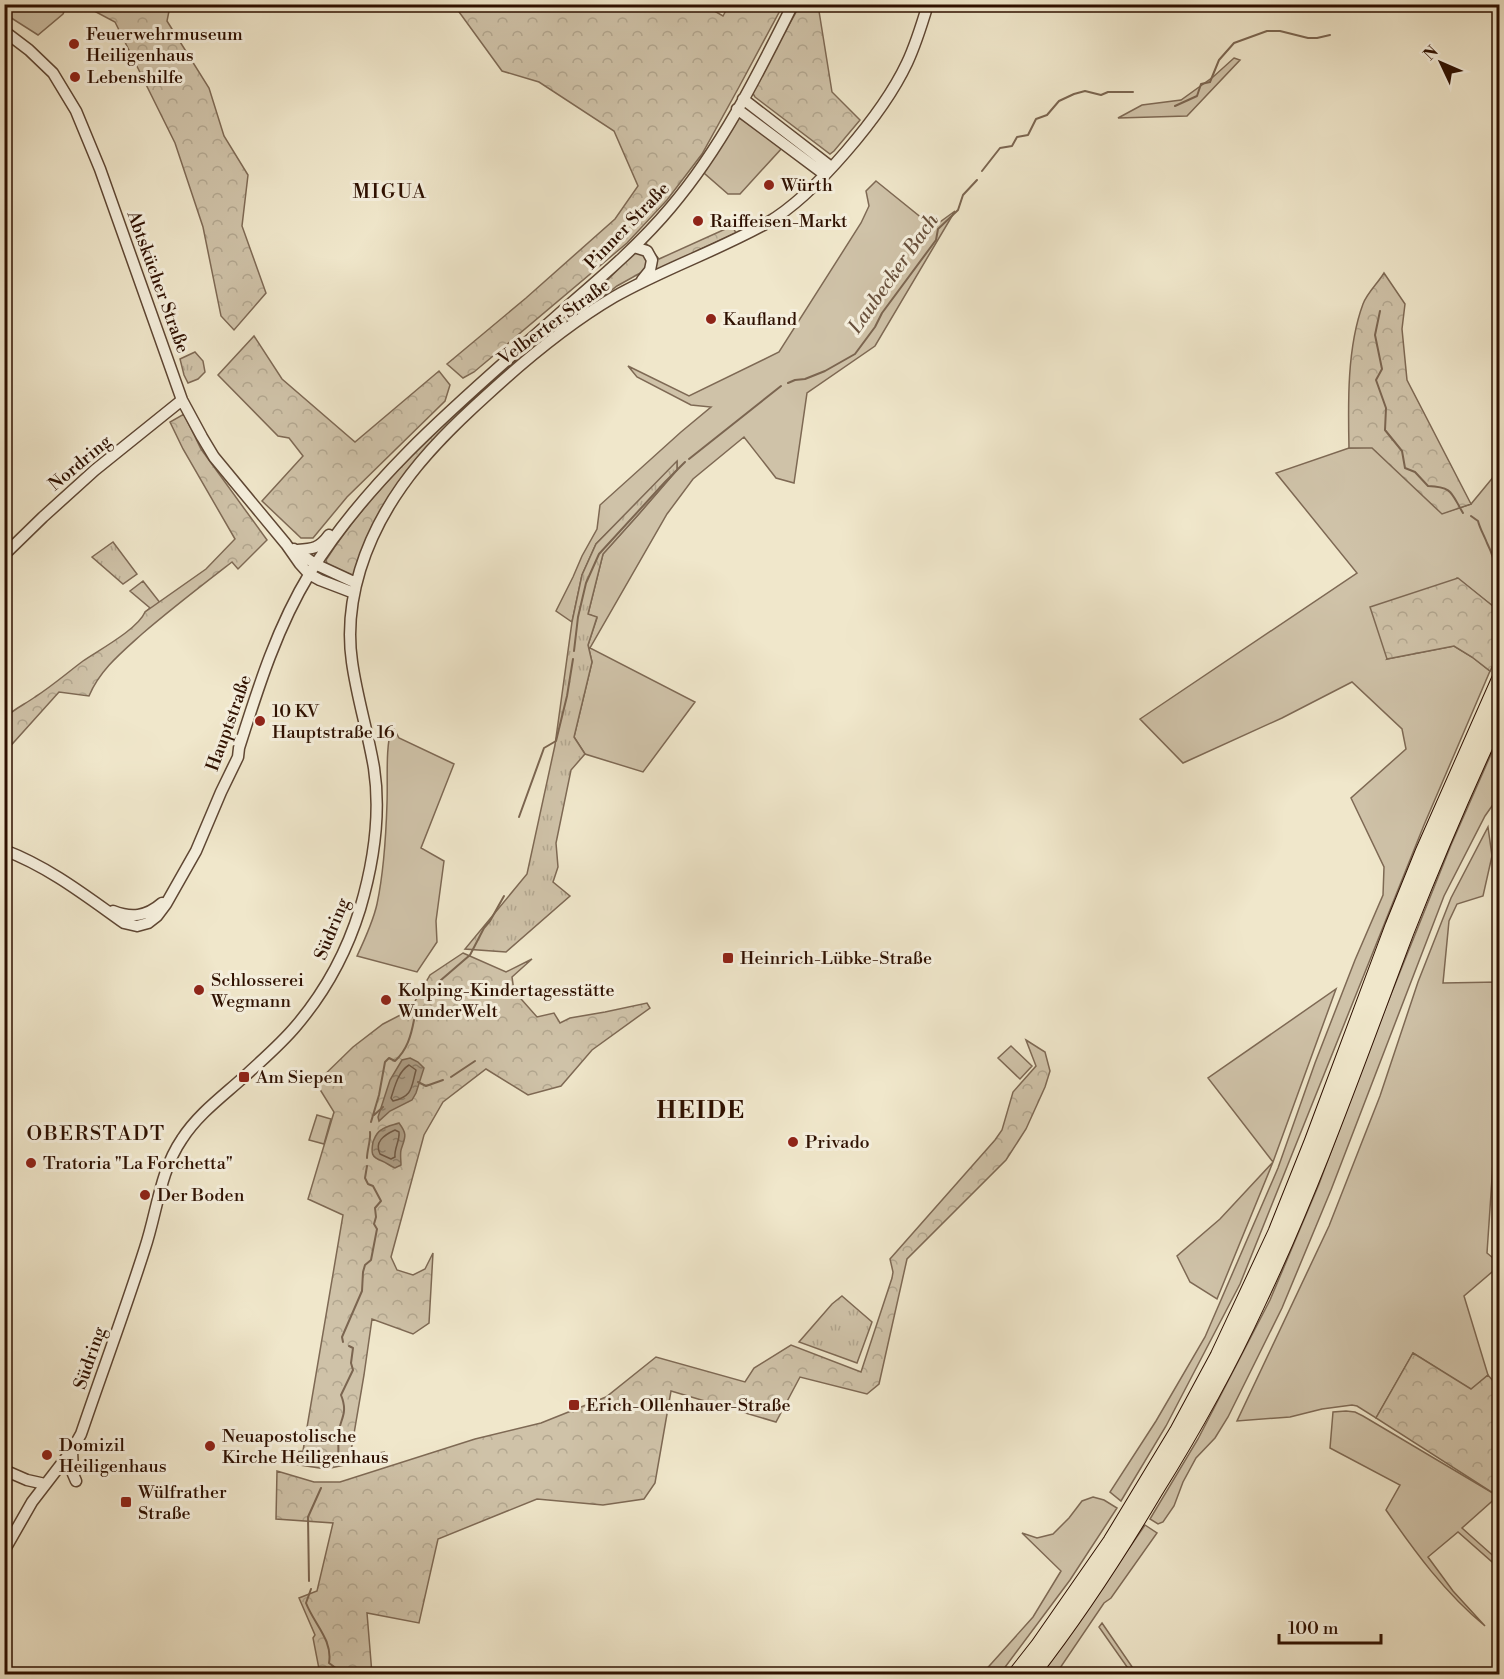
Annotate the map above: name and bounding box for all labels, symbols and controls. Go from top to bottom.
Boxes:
place label: Feuerwehrmuseum Heiligenhaus [86,23,243,67]
north arrow [1411,33,1471,93]
marker: Feuerwehrmuseum Heiligenhaus [67,37,81,51]
text: N [1419,42,1443,65]
place label: Lebenshilfe [87,66,183,89]
marker: Lebenshilfe [68,70,82,84]
place label: Würth [780,174,833,197]
street label: Pinner Straße [579,177,675,275]
marker: Würth [762,178,776,192]
district label: MIGUA [352,180,428,205]
street label: Abtskücher Straße [121,207,194,356]
water label: Laubecker Bach [843,209,945,339]
place label: Raiffeisen-Markt [710,210,848,233]
marker: Raiffeisen-Markt [691,214,705,228]
street label: Velberter Straße [493,274,615,371]
place label: Kaufland [723,308,798,331]
marker: Kaufland [704,312,718,326]
street label: Nordring [44,430,117,496]
street label: Hauptstraße [201,672,257,774]
place label: 10 KV Hauptstraße 16 [272,700,395,744]
marker: 10 KV Hauptstraße 16 [253,714,267,728]
street label: Südring [309,894,355,963]
place label: Heinrich-Lübke-Straße [740,947,932,970]
marker: Heinrich-Lübke-Straße [721,951,735,965]
place label: Schlosserei Wegmann [210,969,304,1013]
place label: Kolping-Kindertagesstätte WunderWelt [397,979,615,1023]
marker: Schlosserei Wegmann [192,983,206,997]
marker: Kolping-Kindertagesstätte WunderWelt [379,993,393,1007]
place label: Am Siepen [255,1066,344,1089]
marker: Am Siepen [237,1070,251,1084]
district label: HEIDE [656,1096,746,1126]
district label: OBERSTADT [27,1122,165,1147]
place label: Privado [805,1131,870,1154]
marker: Privado [786,1135,800,1149]
place label: Tratoria "La Forchetta" [43,1152,233,1175]
marker: Tratoria "La Forchetta" [24,1156,38,1170]
place label: Der Boden [157,1184,245,1207]
marker: Der Boden [138,1188,152,1202]
street label: Südring [69,1323,112,1392]
place label: Erich-Ollenhauer-Straße [586,1394,790,1417]
marker: Erich-Ollenhauer-Straße [567,1398,581,1412]
place label: Neuapostolische Kirche Heiligenhaus [222,1425,389,1469]
place label: Domizil Heiligenhaus [59,1434,167,1478]
marker: Neuapostolische Kirche Heiligenhaus [203,1439,217,1453]
marker: Domizil Heiligenhaus [40,1448,54,1462]
place label: Wülfrather Straße [137,1481,227,1525]
marker: Wülfrather Straße [119,1495,133,1509]
scale bar [1279,1607,1381,1645]
text: 100 m [1288,1617,1339,1640]

